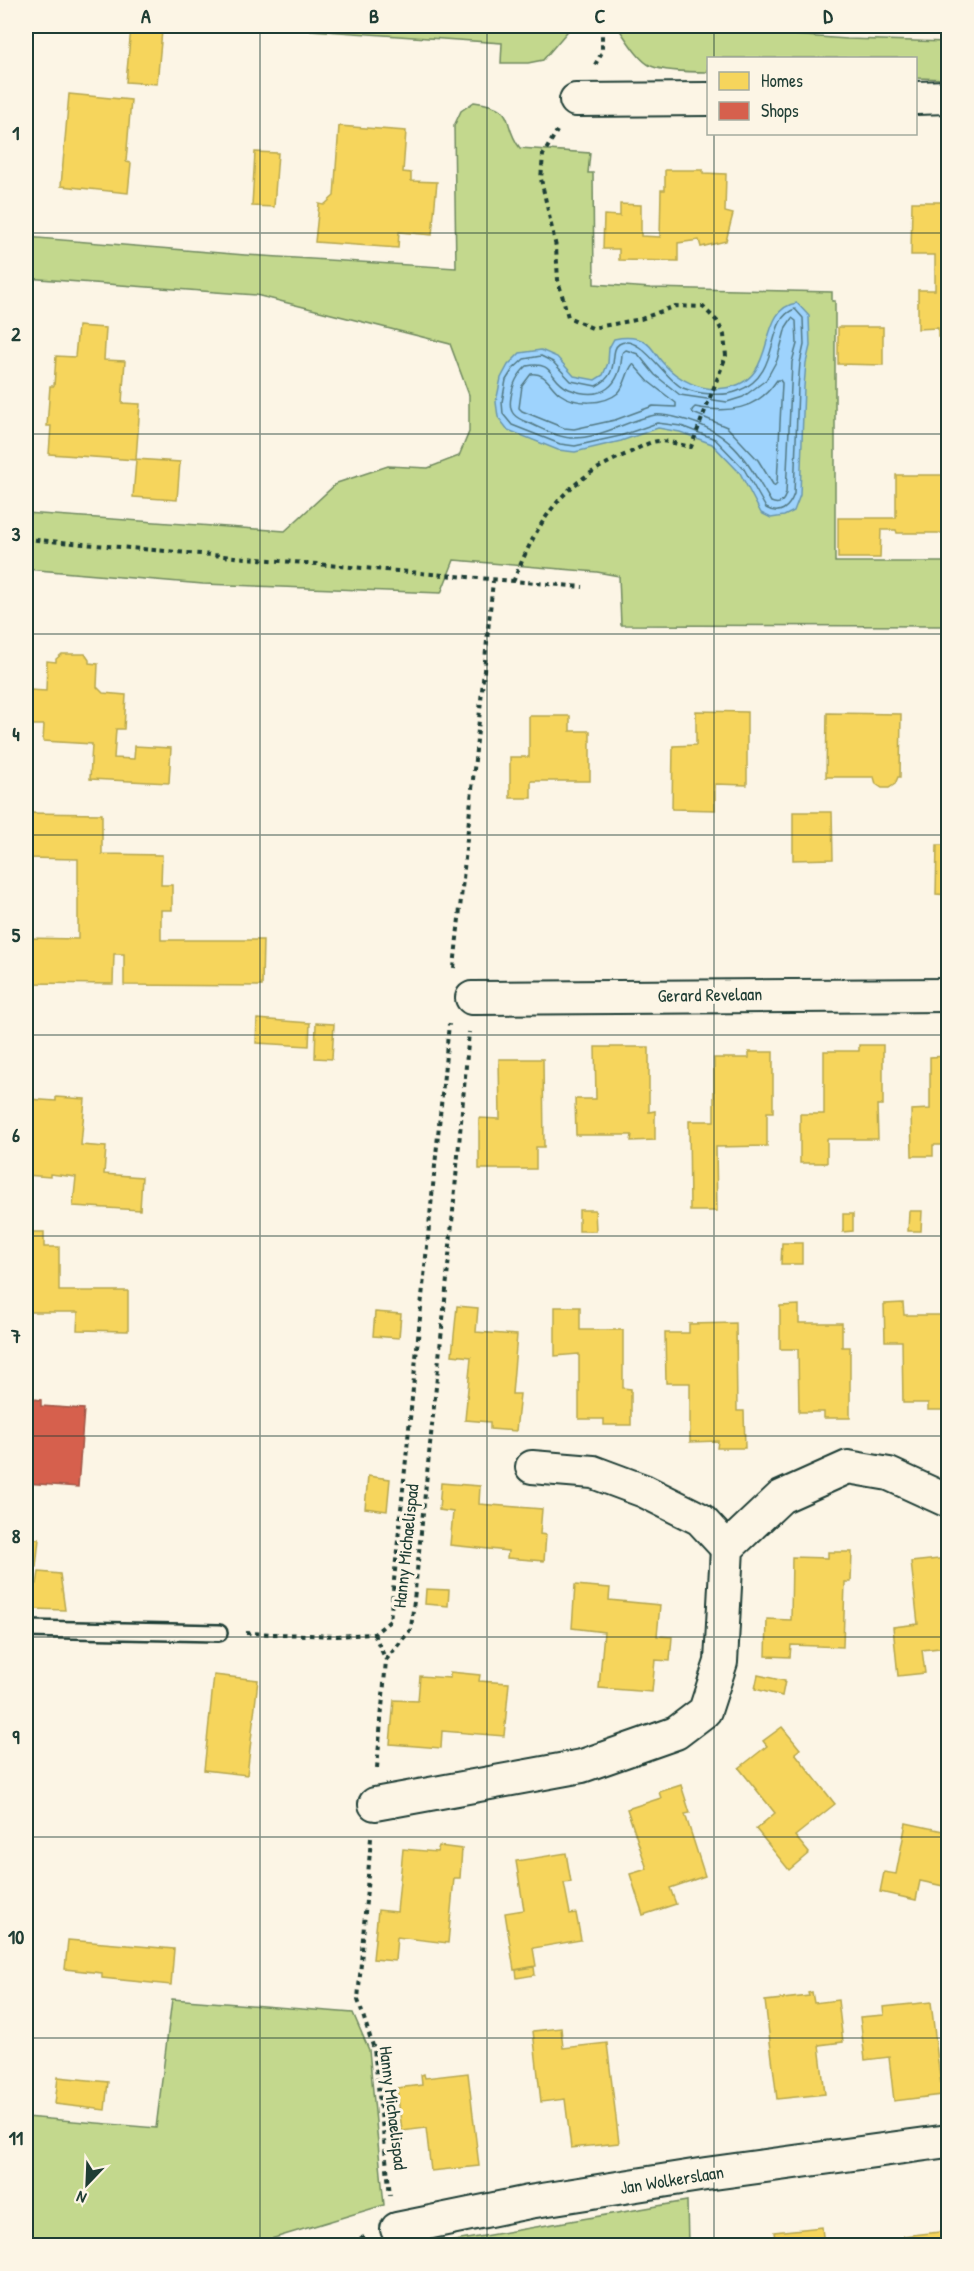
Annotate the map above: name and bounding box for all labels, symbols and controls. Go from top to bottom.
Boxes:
text: A [141,2,151,29]
text: B [369,2,379,29]
text: C [595,2,606,29]
text: D [823,2,833,29]
legend [707,57,917,135]
text: Homes [761,68,803,93]
text: Shops [761,98,799,123]
text: 1 [12,119,20,146]
text: 2 [11,320,21,347]
text: 3 [12,520,21,547]
text: 4 [12,720,20,747]
text: 5 [12,921,21,948]
street label: Gerard Revelaan [657,981,763,1008]
text: 6 [12,1121,20,1148]
text: 7 [10,1322,21,1349]
street label: Hanny Michaelispad [387,1483,424,1609]
text: 8 [12,1522,21,1549]
text: 9 [12,1723,20,1750]
text: 10 [8,1923,24,1950]
street label: Hanny Michaelispad [374,2045,413,2171]
text: 11 [9,2124,23,2151]
north arrow [57,2154,117,2214]
street label: Jan Wolkerslaan [618,2159,726,2200]
text: N [72,2186,89,2210]

